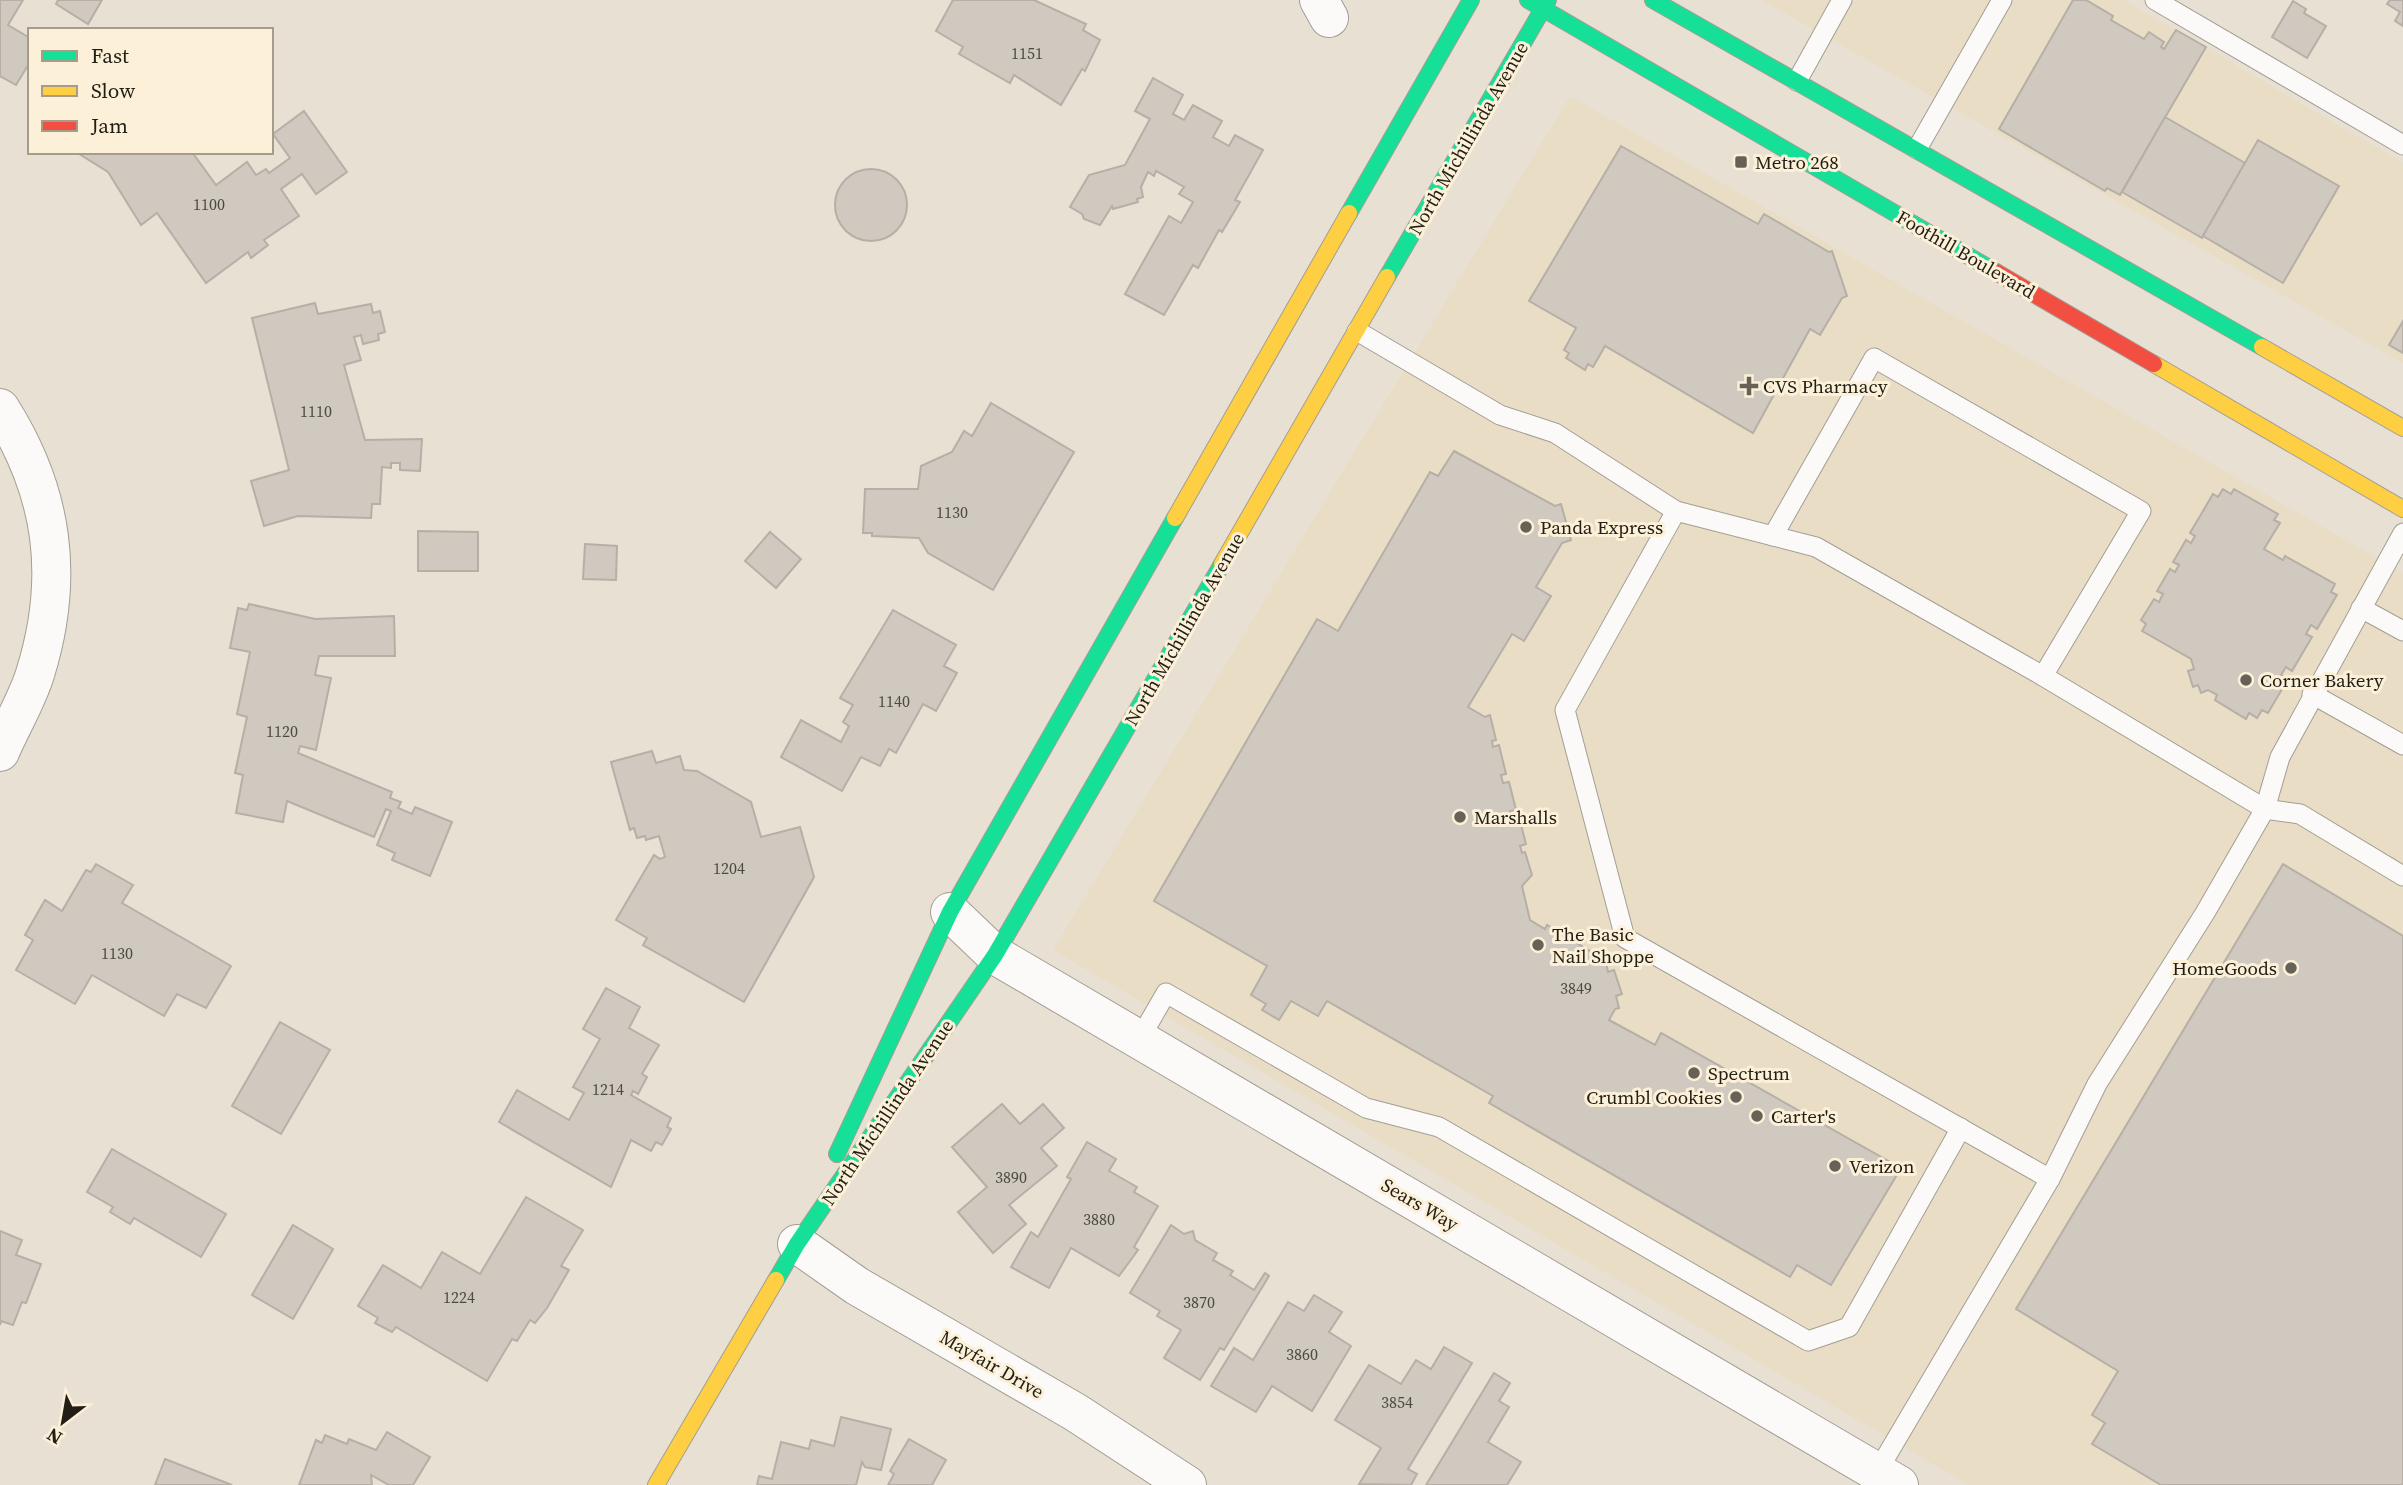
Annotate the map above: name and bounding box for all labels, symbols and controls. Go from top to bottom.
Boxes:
legend [28,28,273,154]
street label: North Michillinda Avenue [1402,37,1534,239]
text: Fast [91,41,129,70]
house number: 1151 [1011,42,1043,64]
text: Slow [91,76,135,105]
text: Jam [90,111,128,140]
place label: Metro 268 [1755,149,1839,175]
marker: Metro 268 [1733,154,1749,170]
house number: 1100 [193,193,225,215]
street label: Foothill Boulevard [1892,204,2040,304]
place label: CVS Pharmacy [1763,373,1888,399]
marker: CVS Pharmacy [1741,378,1757,394]
house number: 1110 [300,400,332,422]
house number: 1130 [936,501,968,523]
place label: Panda Express [1540,514,1663,540]
marker: Panda Express [1518,519,1534,535]
street label: North Michillinda Avenue [1118,528,1250,730]
place label: Corner Bakery [2260,667,2384,693]
marker: Corner Bakery [2238,672,2254,688]
house number: 1140 [878,690,910,712]
house number: 1120 [266,720,298,742]
place label: Marshalls [1474,804,1557,830]
marker: Marshalls [1452,809,1468,825]
house number: 1204 [713,857,745,879]
place label: The Basic Nail Shoppe [1552,921,1654,969]
marker: The Basic Nail Shoppe [1530,937,1546,953]
house number: 1130 [101,942,133,964]
place label: HomeGoods [2172,955,2277,981]
marker: HomeGoods [2283,960,2299,976]
house number: 3849 [1560,977,1592,999]
street label: North Michillinda Avenue [815,1014,959,1210]
place label: Spectrum [1708,1060,1790,1086]
marker: Spectrum [1686,1065,1702,1081]
house number: 1214 [592,1078,624,1100]
place label: Crumbl Cookies [1586,1084,1722,1110]
marker: Crumbl Cookies [1728,1089,1744,1105]
place label: Carter's [1771,1103,1836,1129]
marker: Carter's [1749,1108,1765,1124]
place label: Verizon [1849,1153,1914,1179]
marker: Verizon [1827,1158,1843,1174]
house number: 3890 [995,1166,1027,1188]
street label: Sears Way [1377,1172,1463,1237]
house number: 3880 [1083,1208,1115,1230]
house number: 1224 [443,1286,475,1308]
house number: 3870 [1183,1291,1215,1313]
street label: Mayfair Drive [935,1324,1049,1404]
house number: 3860 [1286,1343,1318,1365]
north arrow [28,1387,98,1457]
house number: 3854 [1381,1391,1413,1413]
text: N [41,1422,67,1451]

